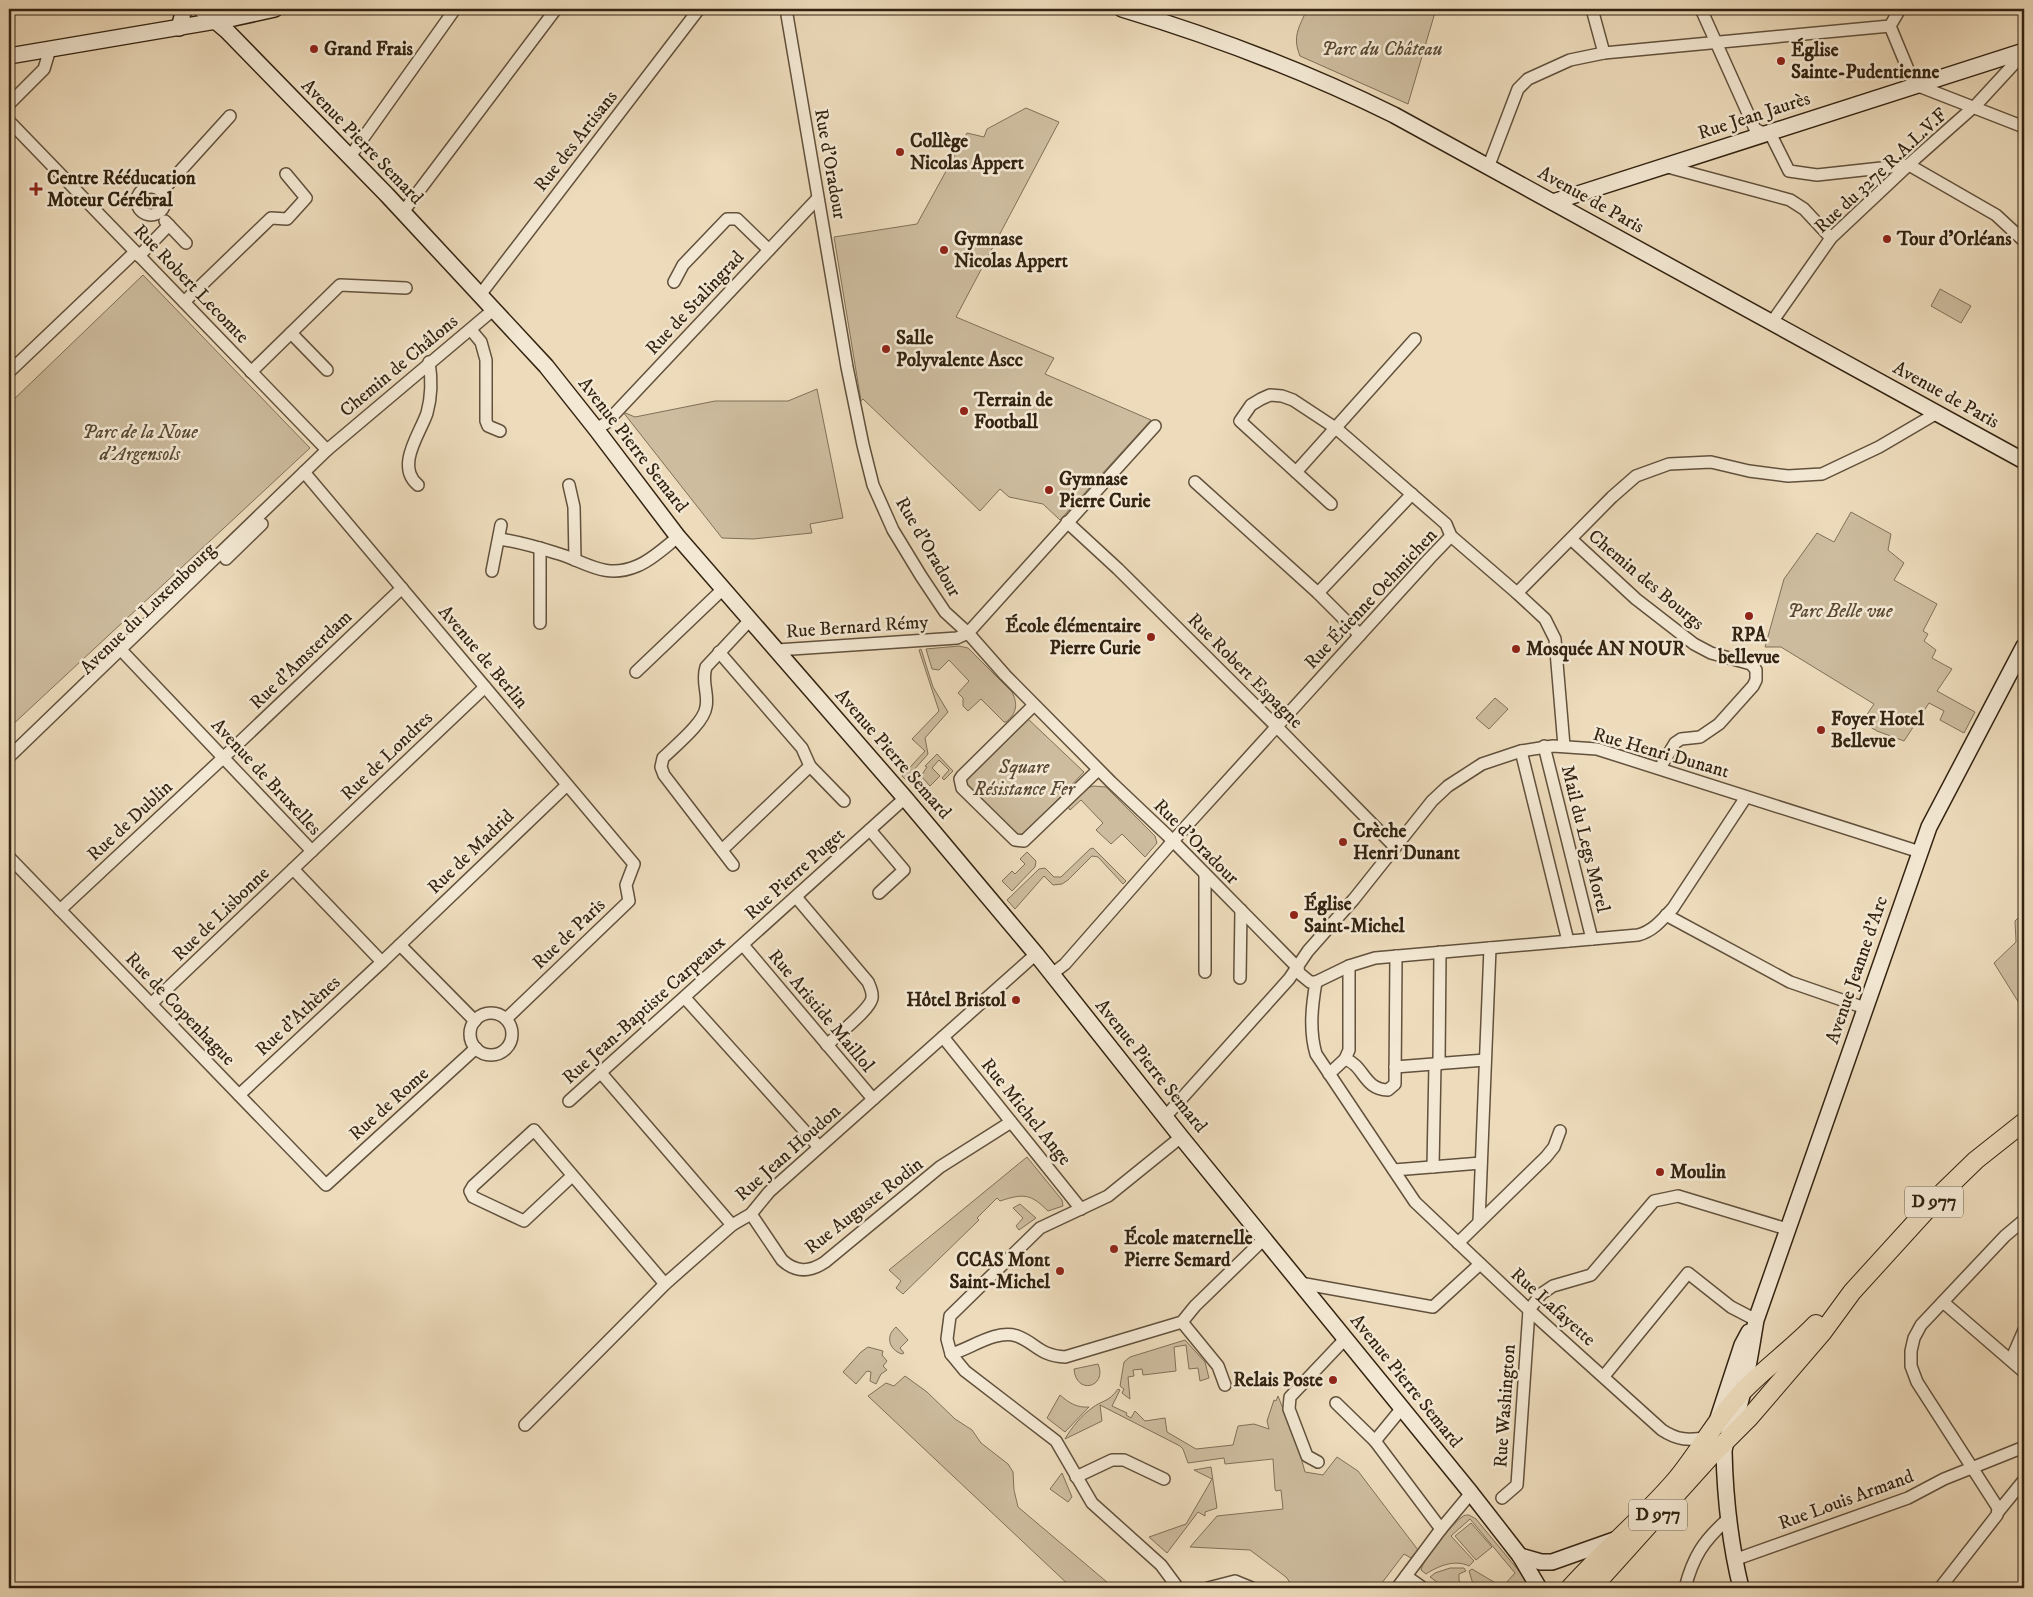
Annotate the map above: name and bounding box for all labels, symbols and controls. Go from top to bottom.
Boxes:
place label: Église Sainte-Pudentienne [1791,37,1939,84]
place label: Grand Frais [324,38,414,61]
park label: Parc du Château [1321,38,1443,61]
marker: Grand Frais [308,43,320,55]
marker: Église Sainte-Pudentienne [1775,55,1787,67]
street label: Avenue Pierre Semard [296,75,428,210]
street label: Rue des Artisans [529,86,623,196]
street label: Rue Jean Jaurès [1695,87,1813,145]
street label: Rue du 327e R.A.L.V.F [1810,103,1952,238]
street label: Rue d'Oradour [809,107,851,221]
place label: Collège Nicolas Appert [910,130,1025,175]
marker: Collège Nicolas Appert [894,146,906,158]
street label: Avenue de Paris [1534,161,1648,239]
place label: Centre Rééducation Moteur Cérébral [47,167,197,212]
marker: Centre Rééducation Moteur Cérébral [29,182,43,196]
street label: Rue Robert Lecomte [128,220,254,348]
place label: Gymnase Nicolas Appert [954,228,1069,273]
place label: Tour d'Orléans [1896,228,2012,251]
marker: Tour d'Orléans [1881,233,1893,245]
marker: Gymnase Nicolas Appert [938,244,950,256]
street label: Rue de Stalingrad [641,246,749,360]
street label: Chemin de Châlons [335,310,463,422]
place label: Salle Polyvalente Ascc [896,327,1023,372]
marker: Salle Polyvalente Ascc [880,343,892,355]
street label: Avenue de Paris [1889,356,2003,434]
street label: Avenue Pierre Semard [573,373,693,518]
place label: Terrain de Football [973,389,1053,434]
marker: Terrain de Football [958,405,970,417]
park label: Parc de la Noue d'Argensols [82,421,198,466]
place label: Gymnase Pierre Curie [1059,468,1151,513]
marker: Gymnase Pierre Curie [1043,484,1055,496]
street label: Rue d'Oradour [890,493,966,601]
street label: Rue Étienne Oehmichen [1299,523,1442,674]
street label: Chemin des Bourgs [1583,525,1709,635]
street label: Avenue du Luxembourg [75,538,221,680]
park label: Parc Belle vue [1788,600,1893,623]
street label: Avenue de Berlin [433,601,533,713]
street label: Rue d'Amsterdam [245,606,357,714]
street label: Rue Robert Espagne [1182,608,1308,734]
street label: Rue Bernard Rémy [785,610,930,643]
marker: RPA bellevue [1743,610,1755,622]
place label: École élémentaire Pierre Curie [1005,613,1141,660]
place label: RPA bellevue [1717,624,1780,669]
marker: École élémentaire Pierre Curie [1145,631,1157,643]
place label: Mosquée AN NOUR [1526,638,1685,662]
marker: Mosquée AN NOUR [1510,643,1522,655]
street label: Avenue Pierre Semard [830,684,956,824]
street label: Rue de Londres [336,706,438,806]
place label: Foyer Hotel Bellevue [1831,708,1924,753]
street label: Avenue de Bruxelles [206,714,326,840]
street label: Rue Henri Dunant [1590,723,1732,783]
marker: Foyer Hotel Bellevue [1815,724,1827,736]
park label: Square Résistance Fer [973,756,1077,801]
street label: Mail du Legs Morel [1556,763,1614,915]
street label: Rue de Dublin [83,776,177,866]
street label: Rue d'Oradour [1148,794,1244,890]
street label: Rue de Madrid [423,805,519,899]
place label: Crèche Henri Dunant [1353,820,1461,865]
street label: Rue Pierre Puget [740,823,850,925]
marker: Crèche Henri Dunant [1337,836,1349,848]
street label: Rue de Lisbonne [168,862,274,966]
place label: Église Saint-Michel [1304,891,1405,938]
street label: Avenue Jeanne d'Arc [1821,893,1893,1047]
street label: Rue de Paris [528,894,610,974]
marker: Église Saint-Michel [1288,909,1300,921]
street label: Rue Jean-Baptiste Carpeaux [558,930,731,1089]
street label: Rue Aristide Maillol [763,945,879,1077]
street label: Rue de Copenhague [120,948,240,1071]
street label: Rue d'Athènes [251,971,345,1061]
place label: Hôtel Bristol [906,989,1006,1012]
marker: Hôtel Bristol [1010,994,1022,1006]
street label: Avenue Pierre Semard [1090,994,1212,1138]
street label: Rue Michel Ange [976,1054,1076,1170]
street label: Rue de Rome [345,1062,434,1146]
street label: Rue Jean Houdon [731,1100,845,1206]
street label: Rue Auguste Rodin [800,1153,928,1259]
place label: Moulin [1670,1161,1727,1184]
marker: Moulin [1654,1166,1666,1178]
road number: D 977 [1905,1186,1963,1218]
place label: École maternelle Pierre Semard [1124,1225,1253,1272]
marker: École maternelle Pierre Semard [1108,1243,1120,1255]
place label: CCAS Mont Saint-Michel [950,1249,1051,1294]
street label: Rue Lafayette [1506,1263,1600,1351]
marker: CCAS Mont Saint-Michel [1054,1265,1066,1277]
street label: Avenue Pierre Semard [1345,1309,1467,1453]
street label: Rue Washington [1489,1343,1521,1469]
place label: Relais Poste [1233,1369,1323,1392]
marker: Relais Poste [1327,1374,1339,1386]
street label: Rue Louis Armand [1775,1465,1917,1535]
road number: D 977 [1629,1500,1687,1530]

